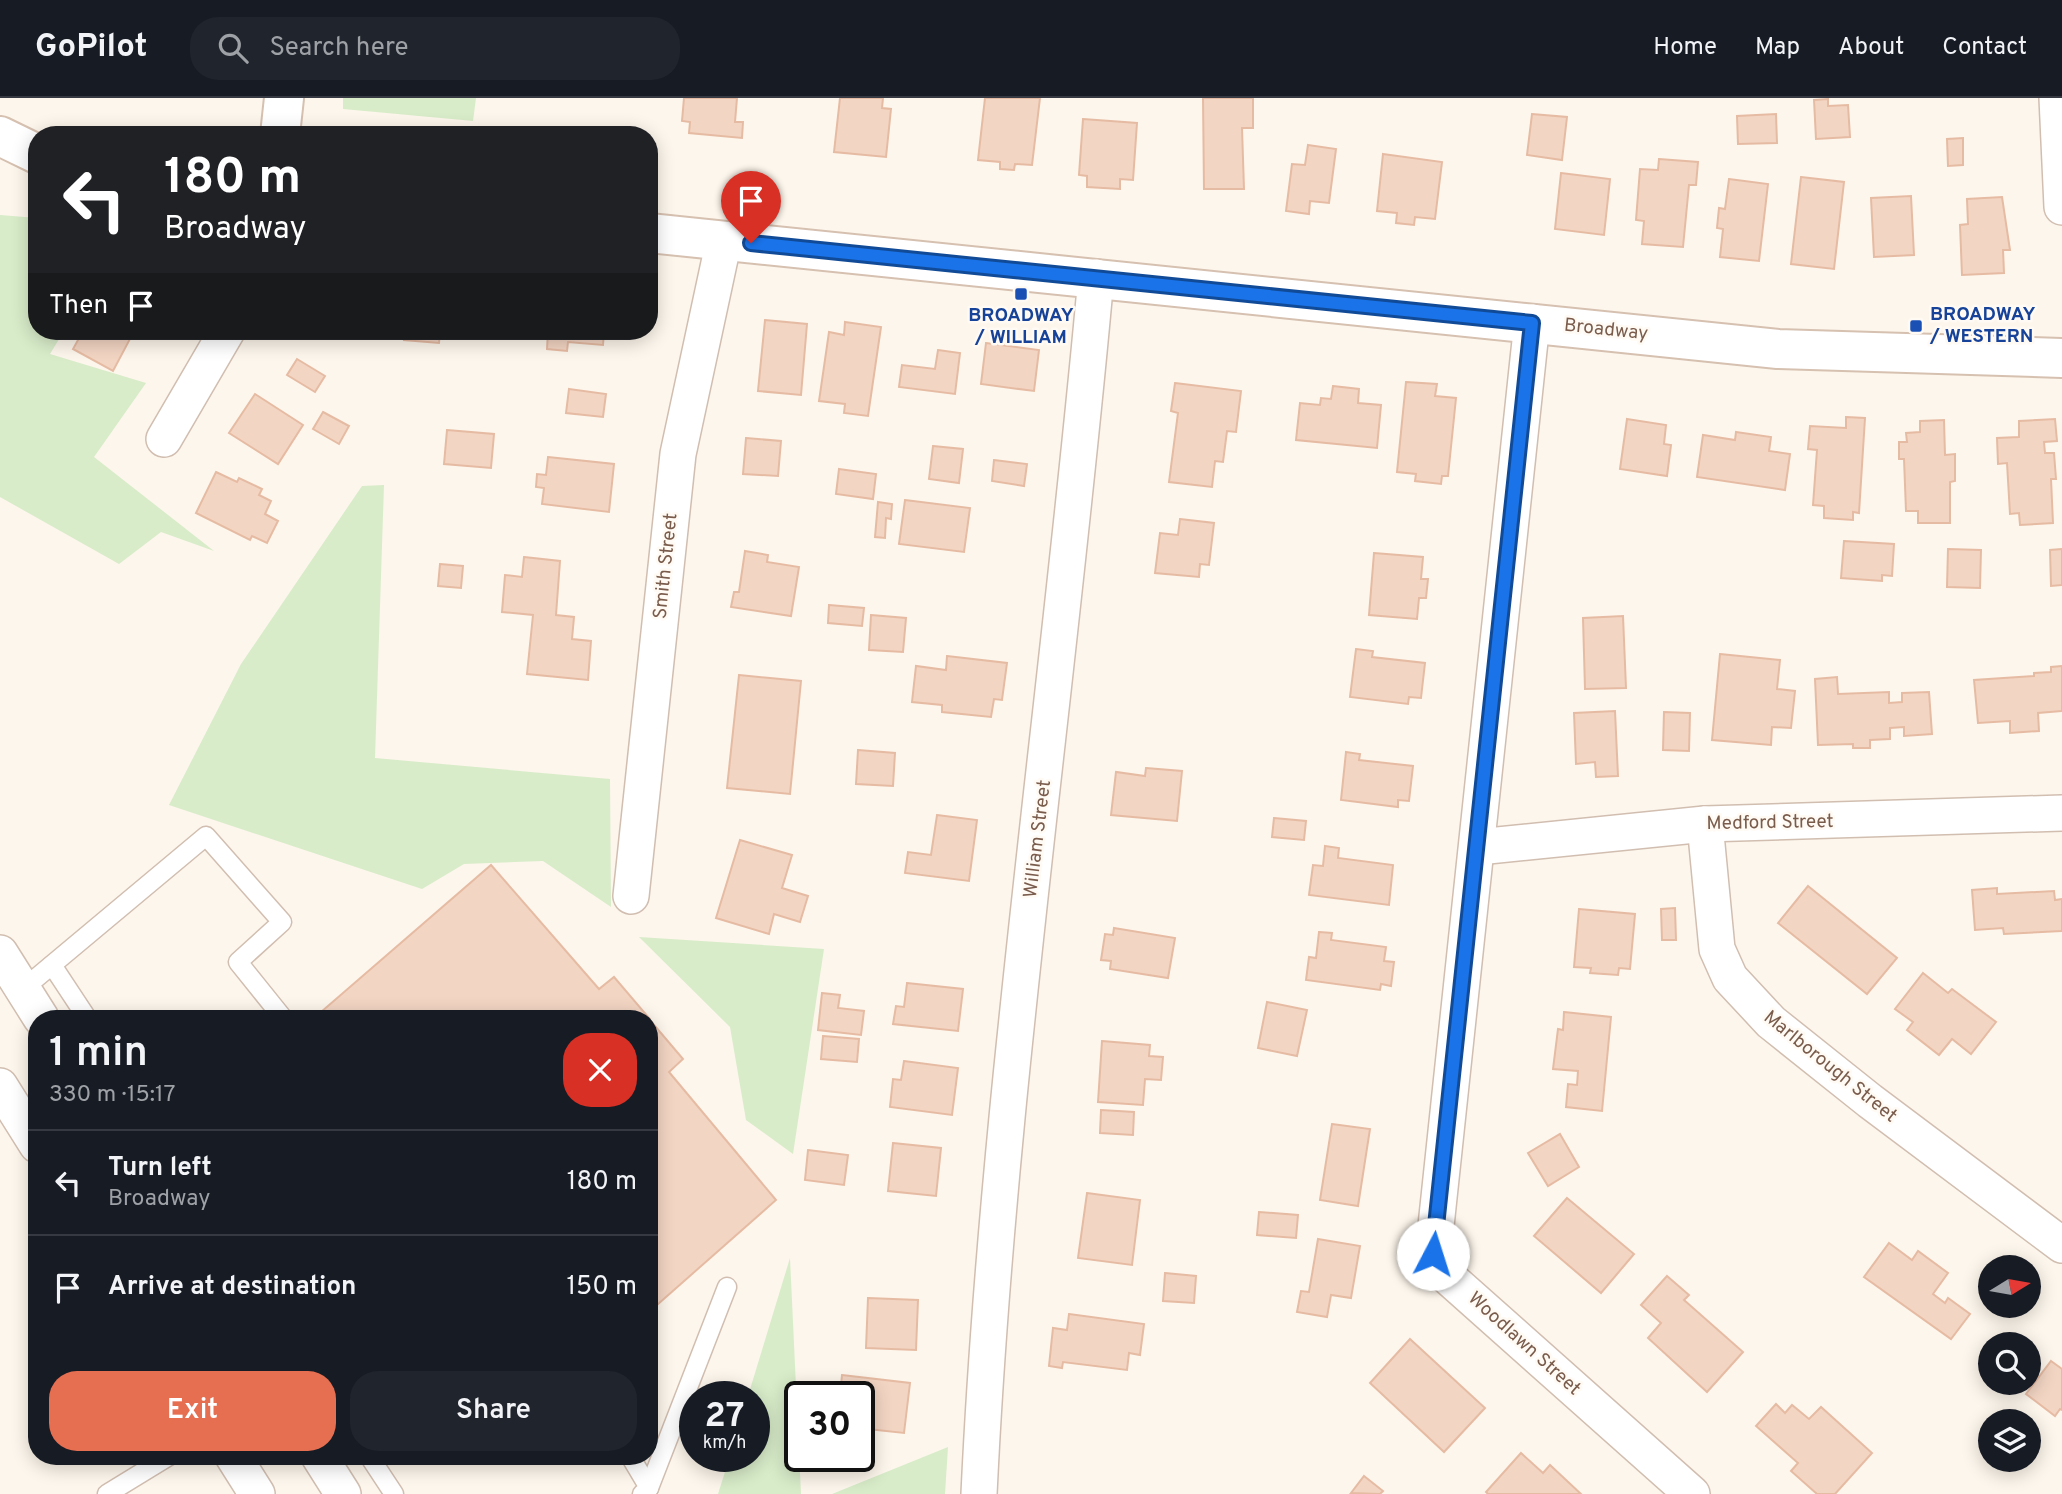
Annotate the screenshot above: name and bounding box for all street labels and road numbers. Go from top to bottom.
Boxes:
street label: Broadway [1563,314,1649,346]
street label: Smith Street [648,512,684,620]
street label: William Street [1019,779,1057,899]
street label: Medford Street [1706,810,1834,836]
street label: Marlborough Street [1758,1006,1902,1128]
street label: Woodlawn Street [1462,1287,1586,1401]

